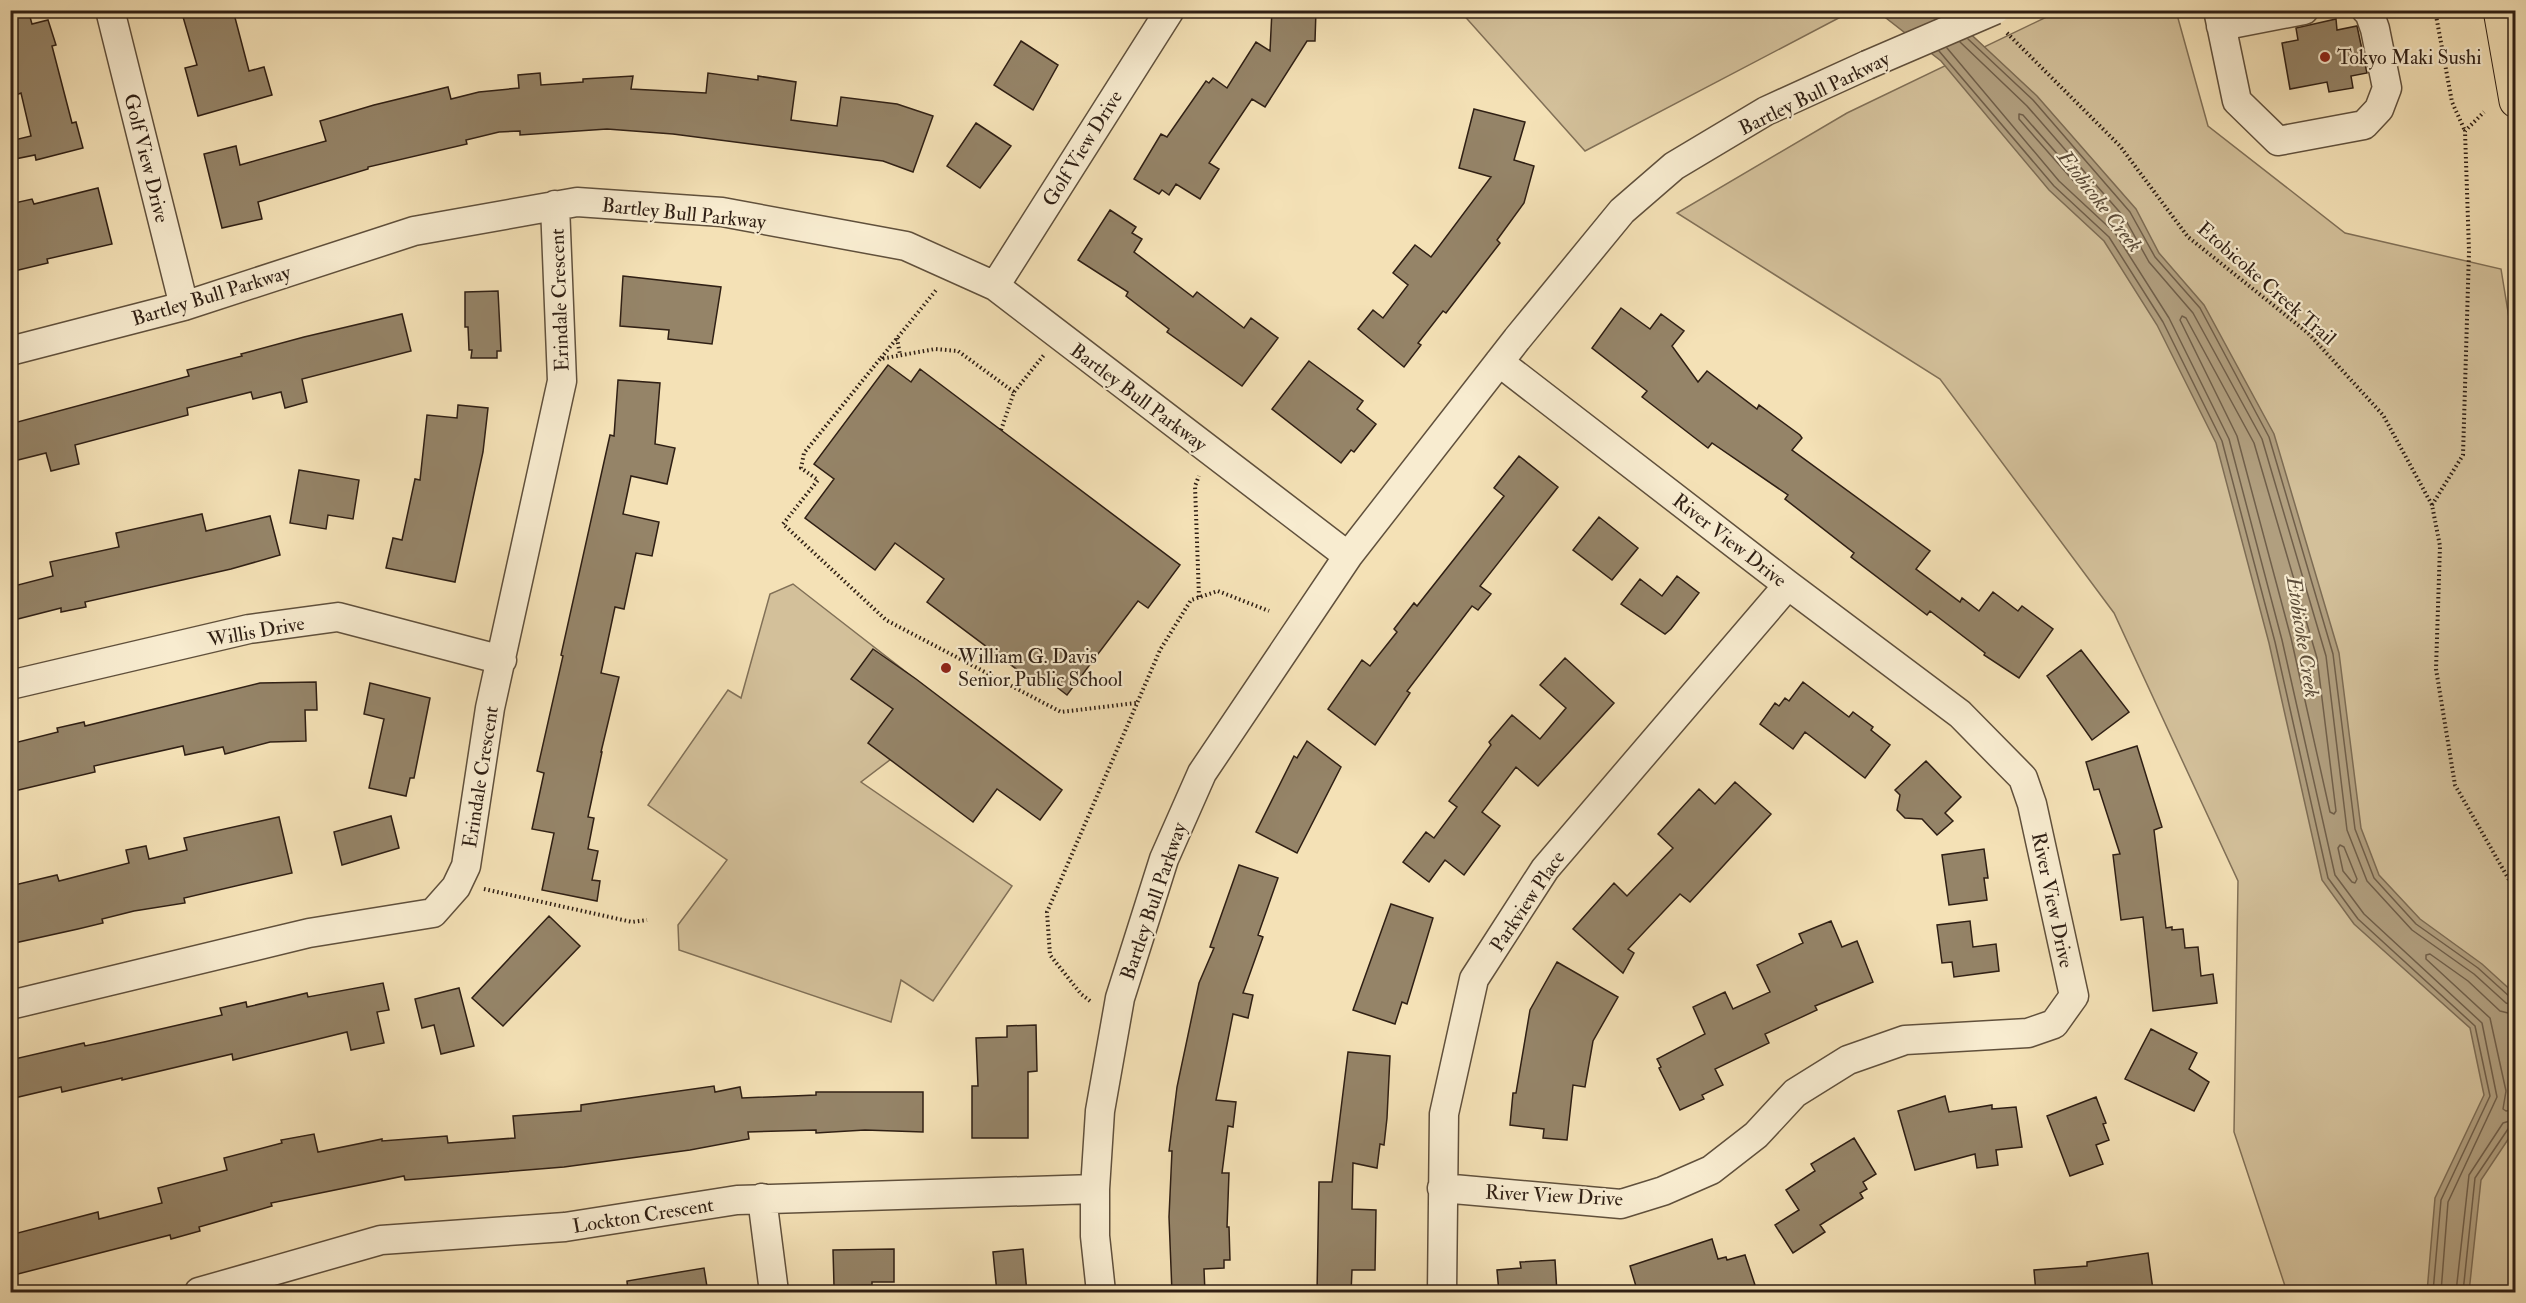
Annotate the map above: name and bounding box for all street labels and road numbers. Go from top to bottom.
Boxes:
street label: Bartley Bull Parkway [1735,46,1895,141]
street label: Golf View Drive [1037,86,1128,211]
street label: Golf View Drive [118,91,175,225]
street label: Bartley Bull Parkway [601,192,768,235]
street label: Etobicoke Creek Trail [2192,216,2341,351]
street label: Erindale Crescent [544,227,574,372]
street label: Bartley Bull Parkway [129,259,295,332]
street label: Bartley Bull Parkway [1065,338,1213,458]
street label: River View Drive [1668,488,1792,593]
street label: Willis Drive [205,611,307,652]
street label: Erindale Crescent [457,704,504,850]
street label: Bartley Bull Parkway [1115,818,1193,983]
street label: River View Drive [2026,830,2079,970]
street label: Parkview Place [1484,846,1570,957]
street label: River View Drive [1484,1179,1624,1212]
street label: Lockton Crescent [571,1192,716,1239]

